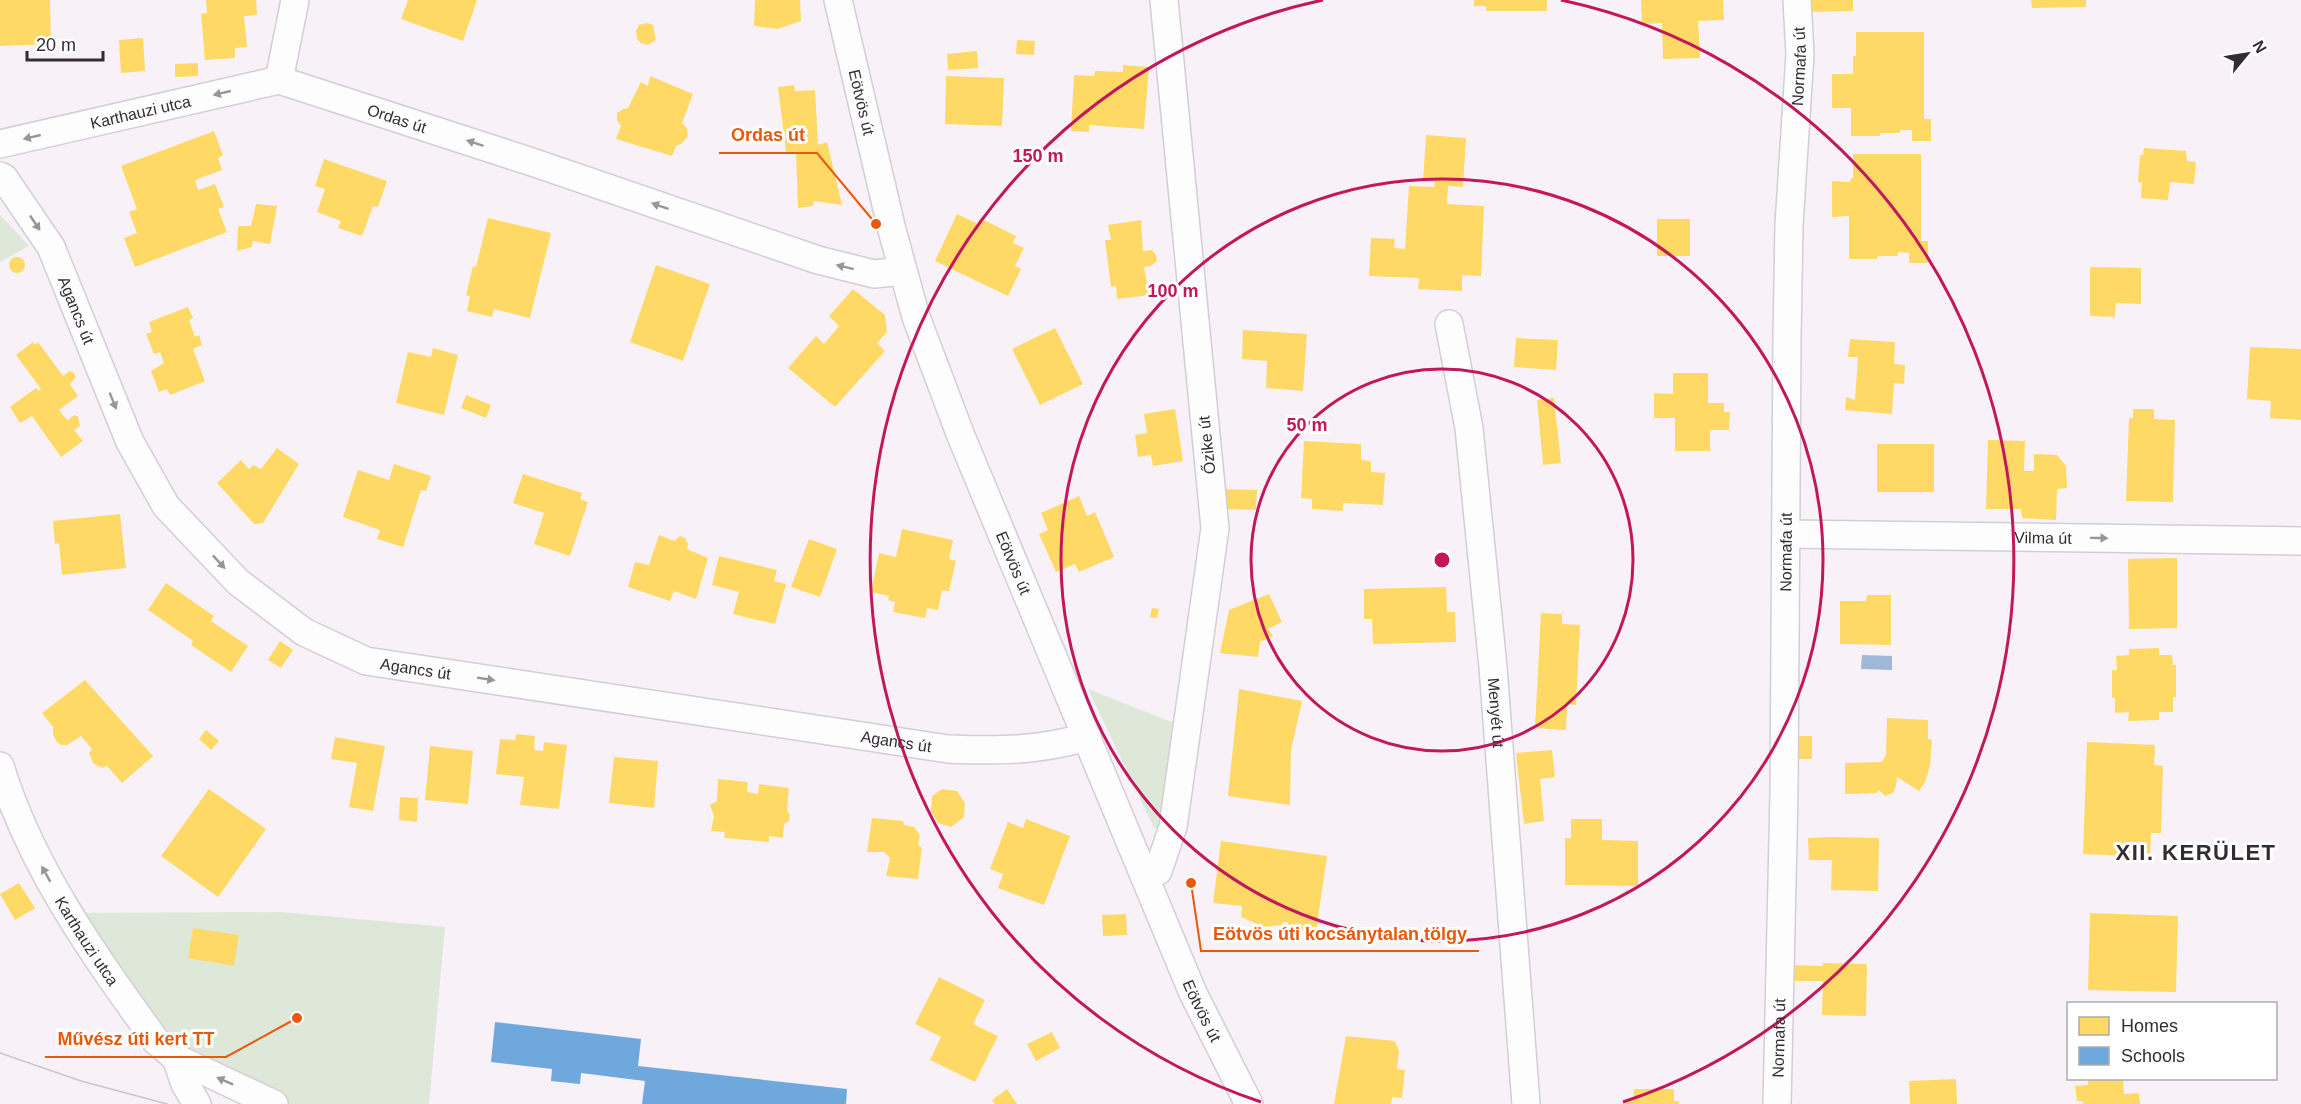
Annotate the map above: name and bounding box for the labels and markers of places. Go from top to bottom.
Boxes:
callout: Ordas út [719,117,817,153]
centre of rings [1432,550,1452,570]
callout: Eötvös úti kocsánytalan tölgy [1201,915,1479,951]
callout: Művész úti kert TT [45,1021,226,1057]

